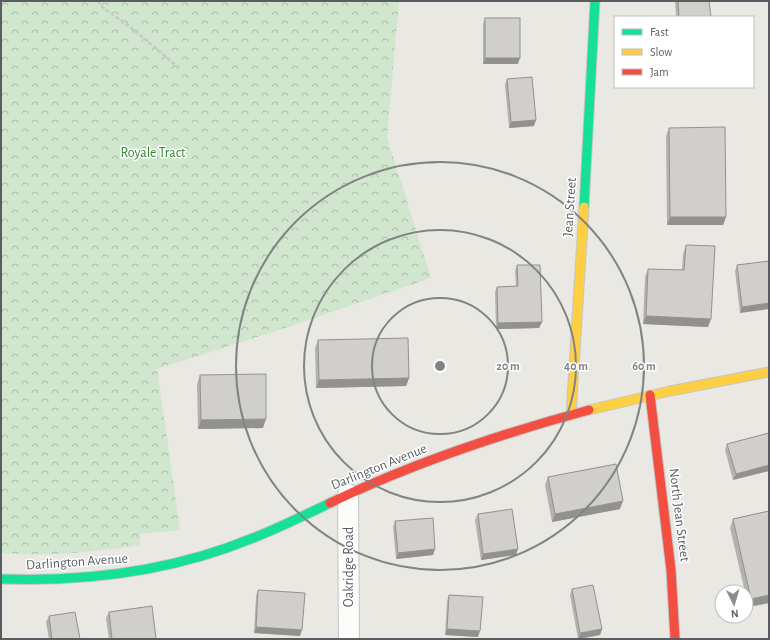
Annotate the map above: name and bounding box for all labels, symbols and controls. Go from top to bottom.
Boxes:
legend [614,16,754,88]
text: Fast [650,26,669,38]
text: Slow [650,46,672,58]
text: Jam [650,66,669,78]
park label: Royale Tract [120,146,186,160]
street label: Jean Street [561,176,579,237]
centre of rings [433,359,447,373]
text: 20 m [496,360,520,372]
text: 40 m [564,360,588,372]
text: 60 m [632,360,656,372]
street label: Darlington Avenue [329,441,429,493]
street label: North Jean Street [666,468,692,563]
street label: Oakridge Road [342,527,356,607]
street label: Darlington Avenue [26,551,128,573]
north arrow [714,584,754,624]
text: N [731,608,739,619]

